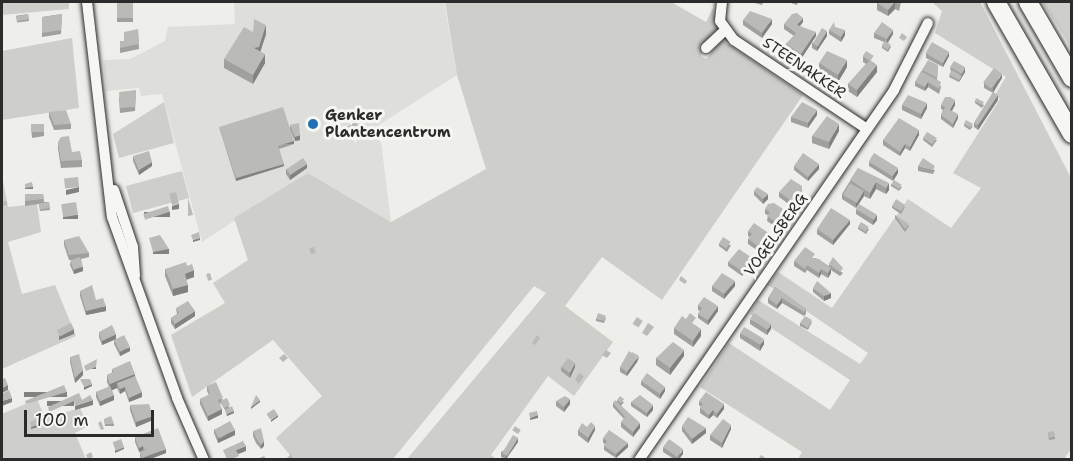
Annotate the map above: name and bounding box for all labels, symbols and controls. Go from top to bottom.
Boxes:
street label: STEENAKKER [759,34,849,102]
place label: Genker Plantencentrum [325,106,451,141]
marker: Genker Plantencentrum [306,117,320,131]
street label: VOGELSBERG [741,190,811,280]
scale bar [27,398,158,436]
text: 100 m [35,408,89,432]

